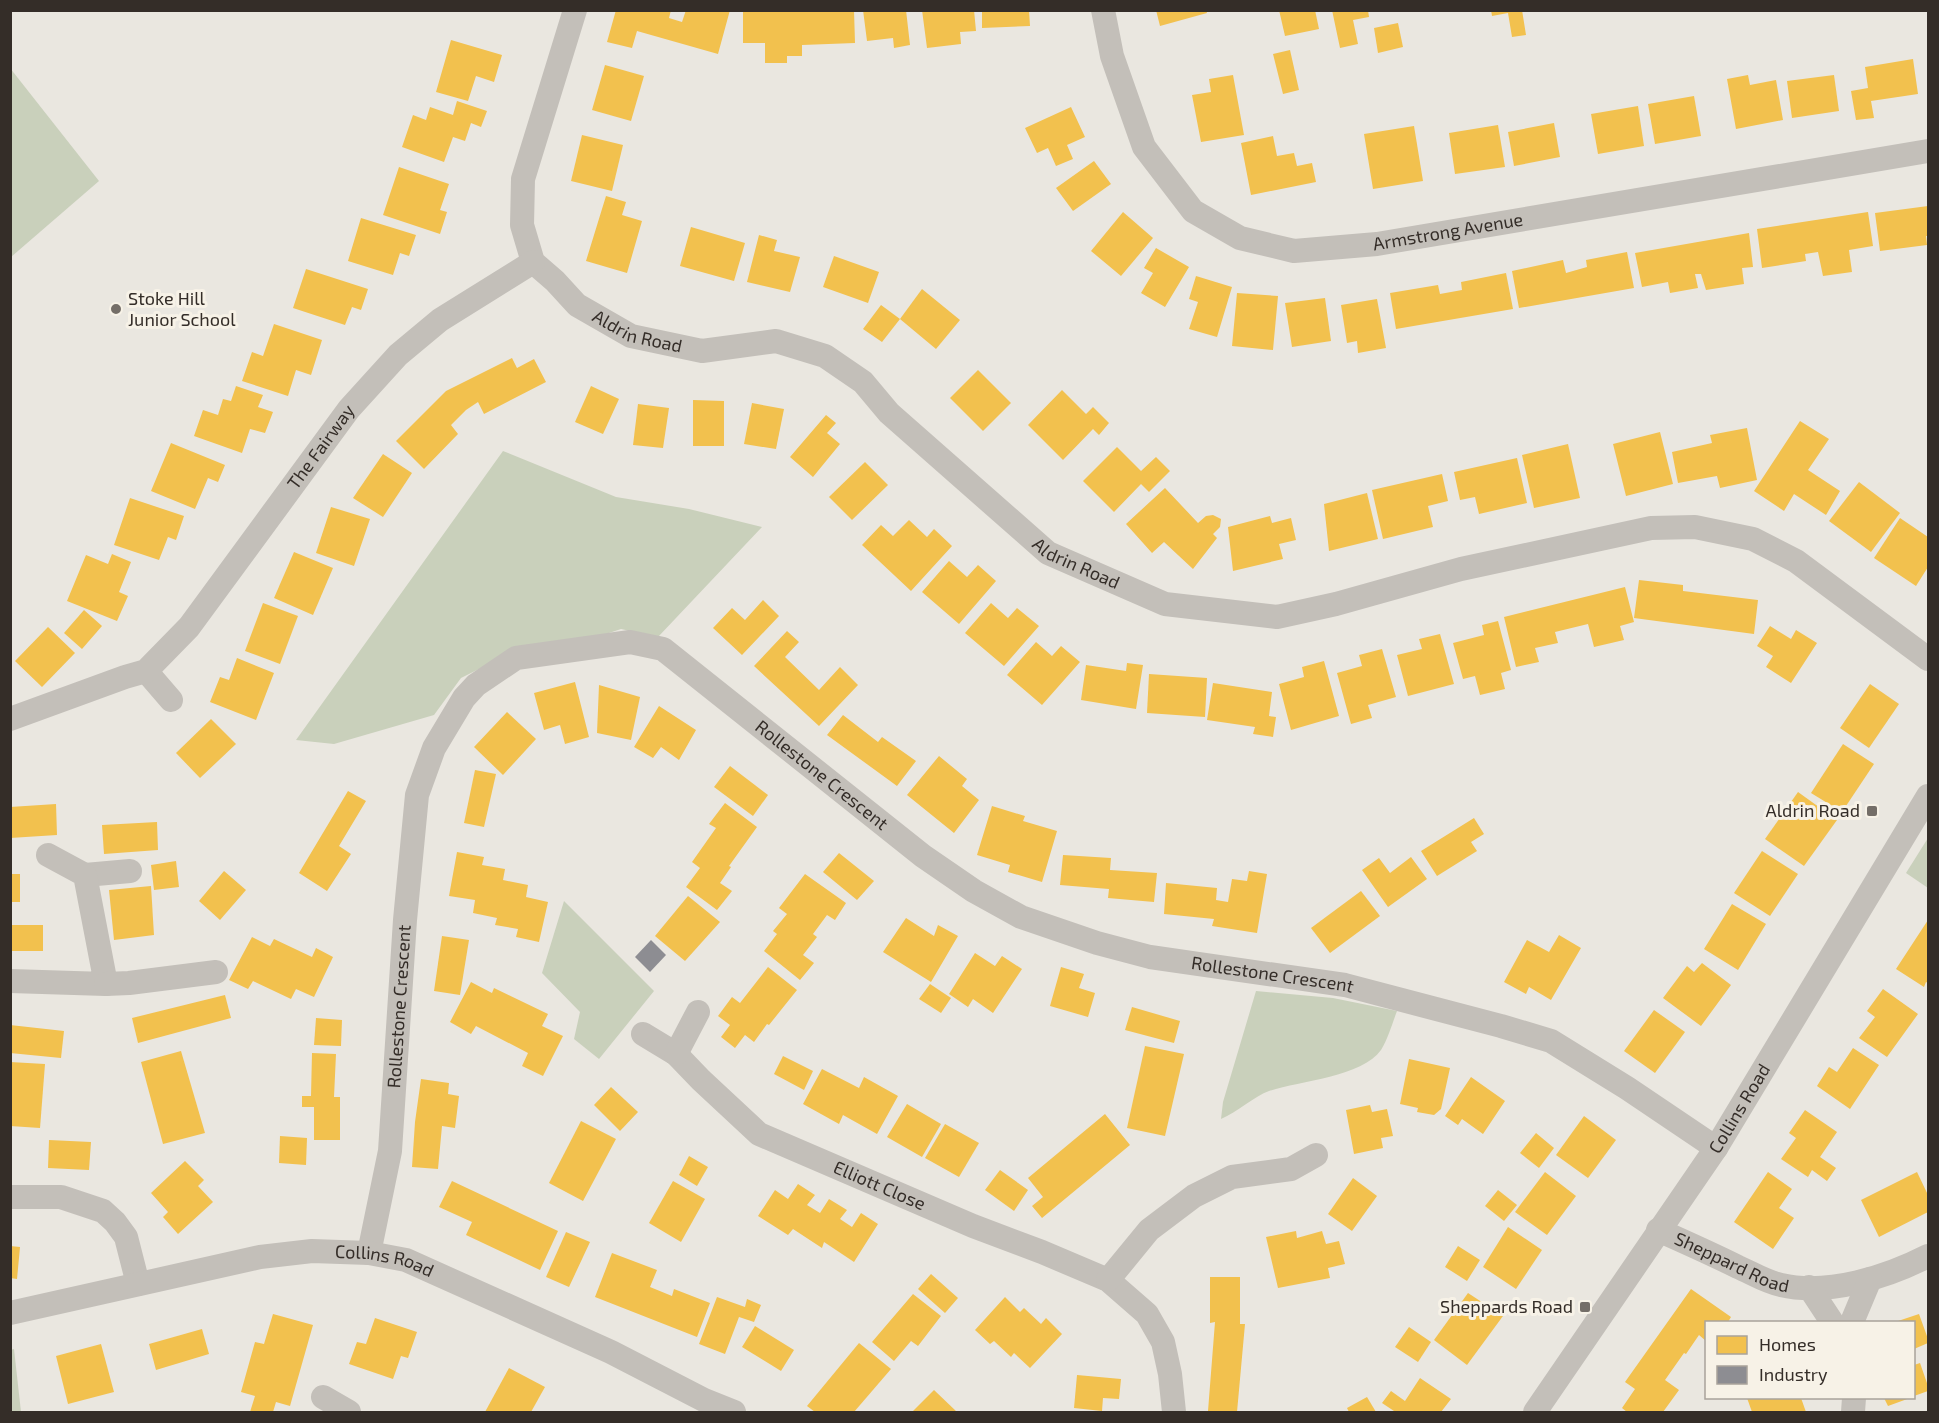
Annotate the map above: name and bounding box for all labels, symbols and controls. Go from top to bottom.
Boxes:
street label: Armstrong Avenue [1371,208,1525,255]
place label: Stoke Hill Junior School [128,287,236,330]
marker: Stoke Hill Junior School [109,302,123,316]
street label: Aldrin Road [589,304,684,357]
street label: The Fairway [282,399,359,493]
street label: Aldrin Road [1028,532,1123,593]
street label: Rollestone Crescent [751,715,893,834]
place label: Aldrin Road [1766,799,1860,821]
marker: Aldrin Road [1865,804,1879,818]
street label: Rollestone Crescent [382,924,415,1089]
street label: Rollestone Crescent [1190,951,1356,997]
street label: Collins Road [1703,1059,1774,1157]
street label: Elliott Close [831,1155,929,1214]
street label: Sheppard Road [1671,1227,1791,1296]
street label: Collins Road [335,1240,438,1281]
place label: Sheppards Road [1440,1295,1573,1317]
marker: Sheppards Road [1578,1300,1592,1314]
legend [1705,1321,1915,1399]
text: Homes [1759,1333,1816,1355]
text: Industry [1759,1363,1828,1385]

